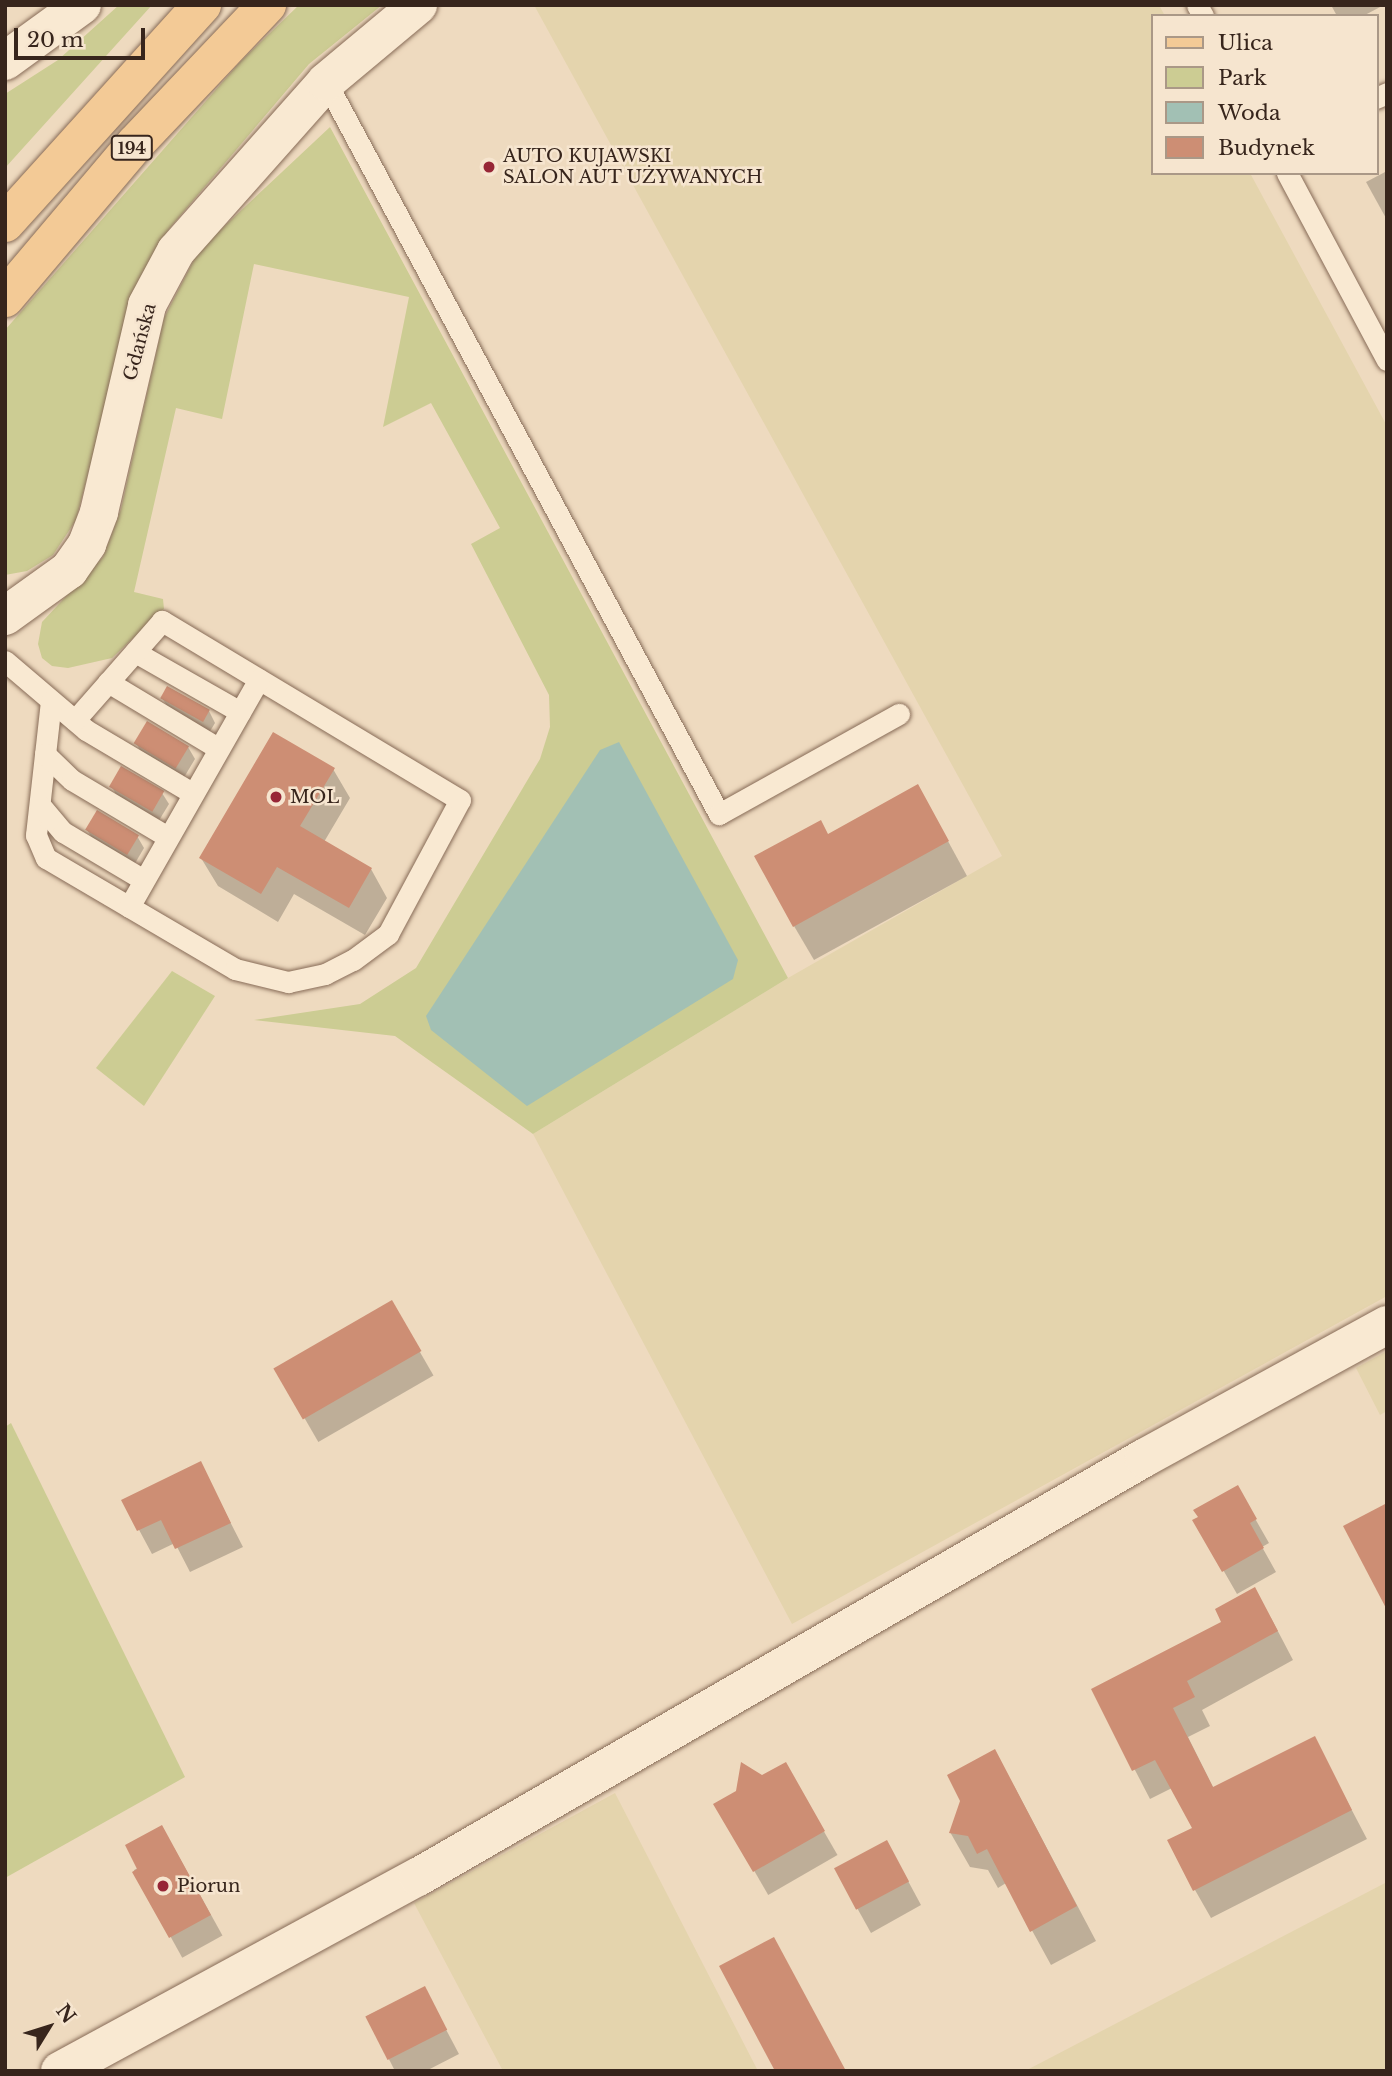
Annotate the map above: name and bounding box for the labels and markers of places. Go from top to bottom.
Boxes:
place label: AUTO KUJAWSKI SALON AUT UŻYWANYCH [503,146,764,188]
marker: AUTO KUJAWSKI SALON AUT UŻYWANYCH [481,159,497,175]
place label: MOL [290,786,339,808]
marker: MOL [268,789,284,805]
place label: Piorun [177,1875,240,1897]
marker: Piorun [155,1878,171,1894]

